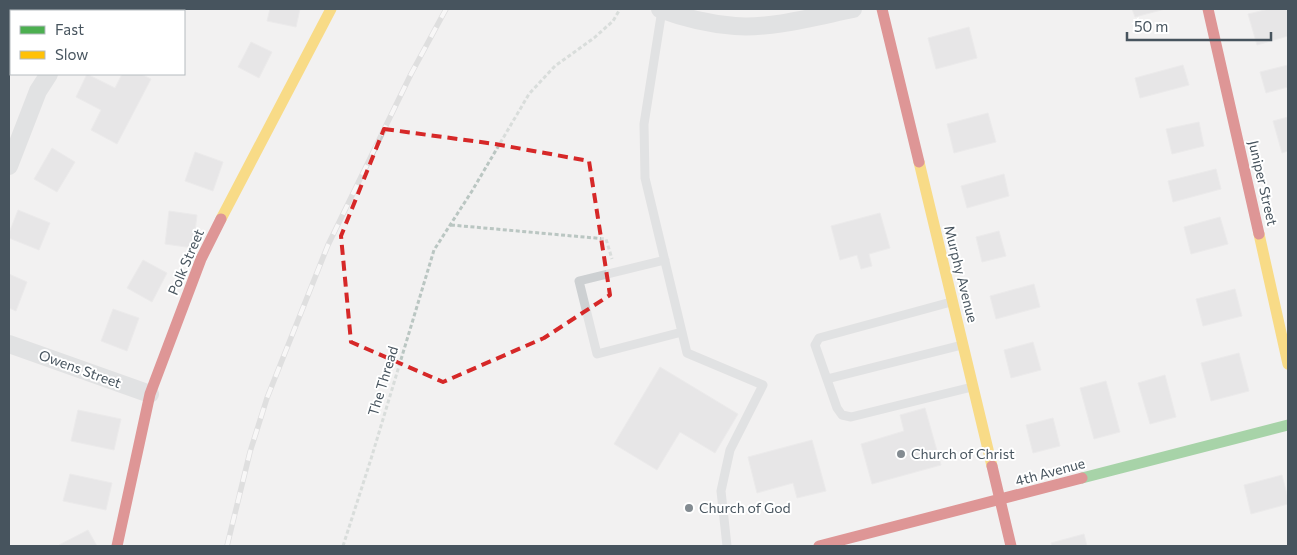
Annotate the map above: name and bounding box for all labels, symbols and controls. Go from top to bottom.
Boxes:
legend [10,10,185,75]
scale bar [1127,10,1271,42]
text: 50 m [1134,17,1168,35]
text: Fast [55,20,84,38]
text: Slow [55,45,88,63]
street label: Juniper Street [1245,139,1282,227]
street label: Murphy Avenue [941,224,982,324]
street label: Polk Street [164,226,207,297]
street label: The Thread [364,344,401,418]
street label: Owens Street [37,346,124,391]
place label: Church of Christ [911,445,1015,462]
marker: Church of Christ [895,448,907,460]
street label: 4th Avenue [1013,454,1087,489]
place label: Church of God [699,499,791,516]
marker: Church of God [683,502,695,514]

